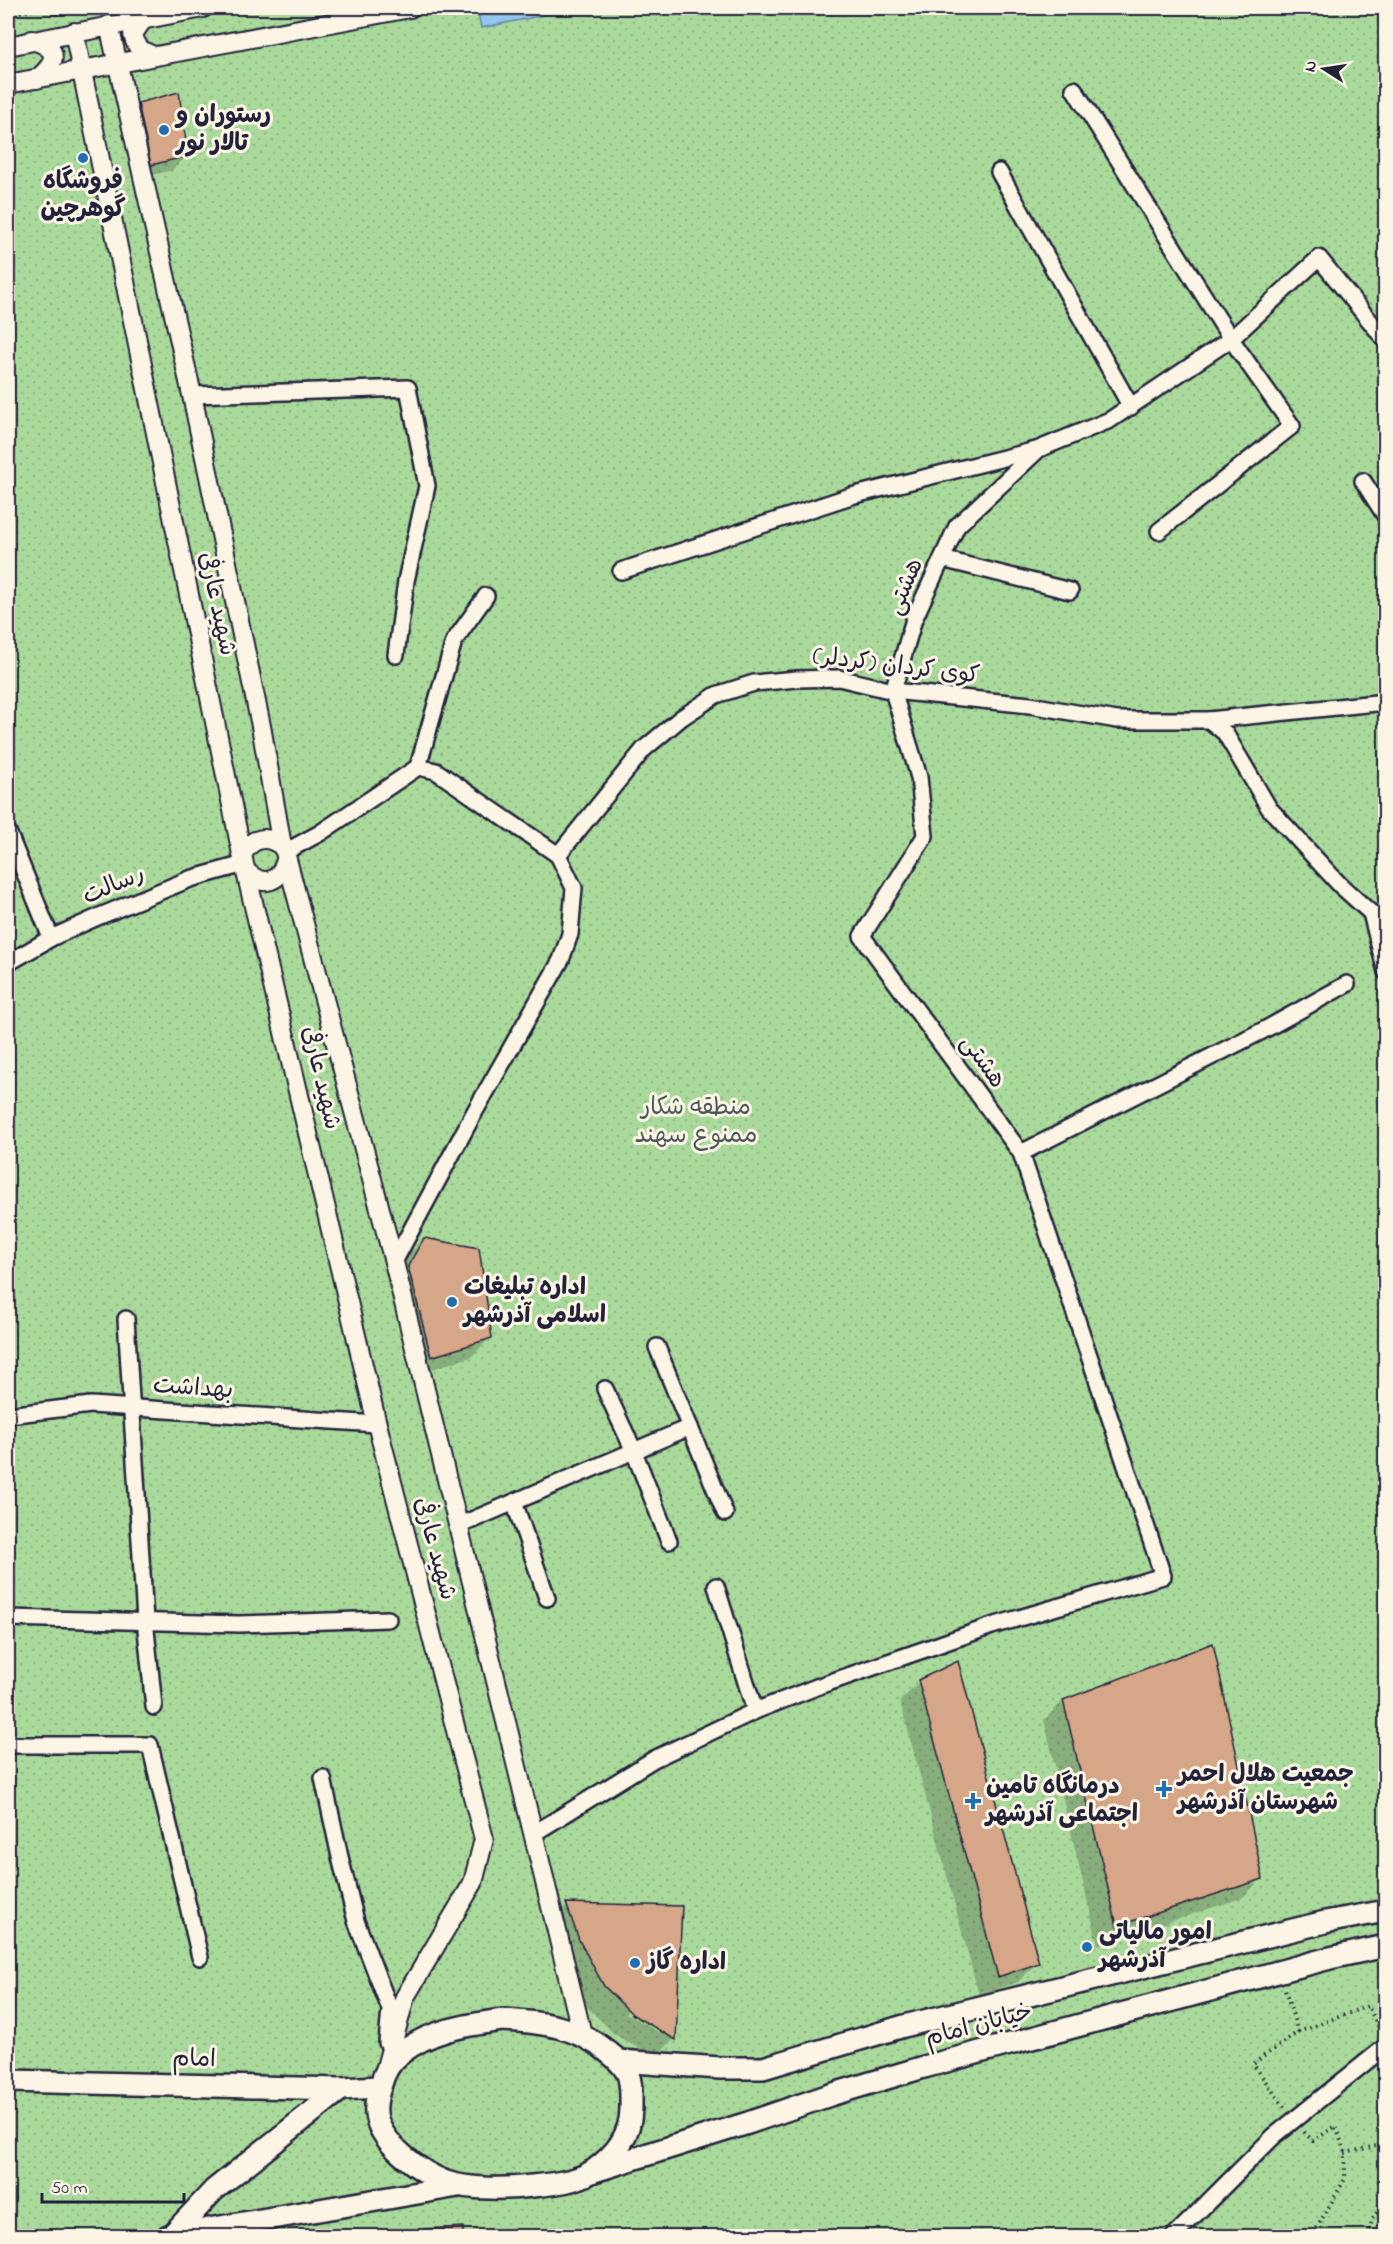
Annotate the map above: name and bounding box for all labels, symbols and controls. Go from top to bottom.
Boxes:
north arrow [1294,39,1354,99]
text: N [1298,58,1324,74]
place label: رستوران و تالار نور [174,99,271,162]
marker: رستوران و تالار نور [157,123,171,137]
marker: فروشگاه گوهرچین [76,151,90,165]
place label: فروشگاه گوهرچین [40,165,126,228]
street label: شهید عارفی [188,549,244,659]
street label: هشتی [878,553,934,621]
street label: کوی کردان (کردلر) [811,639,981,695]
street label: رسالت [78,857,150,915]
street label: شهید عارفی [291,1023,349,1133]
street label: هشتی [950,1028,1014,1096]
park label: منطقه شکار ممنوع سهند [635,1091,757,1154]
place label: اداره تبلیغات اسلامی آذرشهر [462,1271,606,1334]
marker: اداره تبلیغات اسلامی آذرشهر [445,1295,459,1309]
street label: بهداشت [152,1369,234,1409]
street label: شهید عارفی [403,1494,465,1604]
place label: جمعیت هلال احمر شهرستان آذرشهر [1176,1758,1354,1821]
place label: درمانگاه تامین اجتماعی آذرشهر [984,1770,1138,1833]
marker: جمعیت هلال احمر شهرستان آذرشهر [1155,1780,1173,1798]
marker: درمانگاه تامین اجتماعی آذرشهر [964,1792,982,1810]
place label: امور مالیاتی آذرشهر [1097,1916,1212,1979]
marker: امور مالیاتی آذرشهر [1080,1940,1094,1954]
place label: اداره گاز [645,1946,726,1981]
marker: اداره گاز [628,1956,642,1970]
street label: خیابان امام [922,1995,1036,2057]
street label: امام [172,2042,216,2078]
scale bar [42,2166,184,2204]
text: 50 m [51,2176,88,2202]

